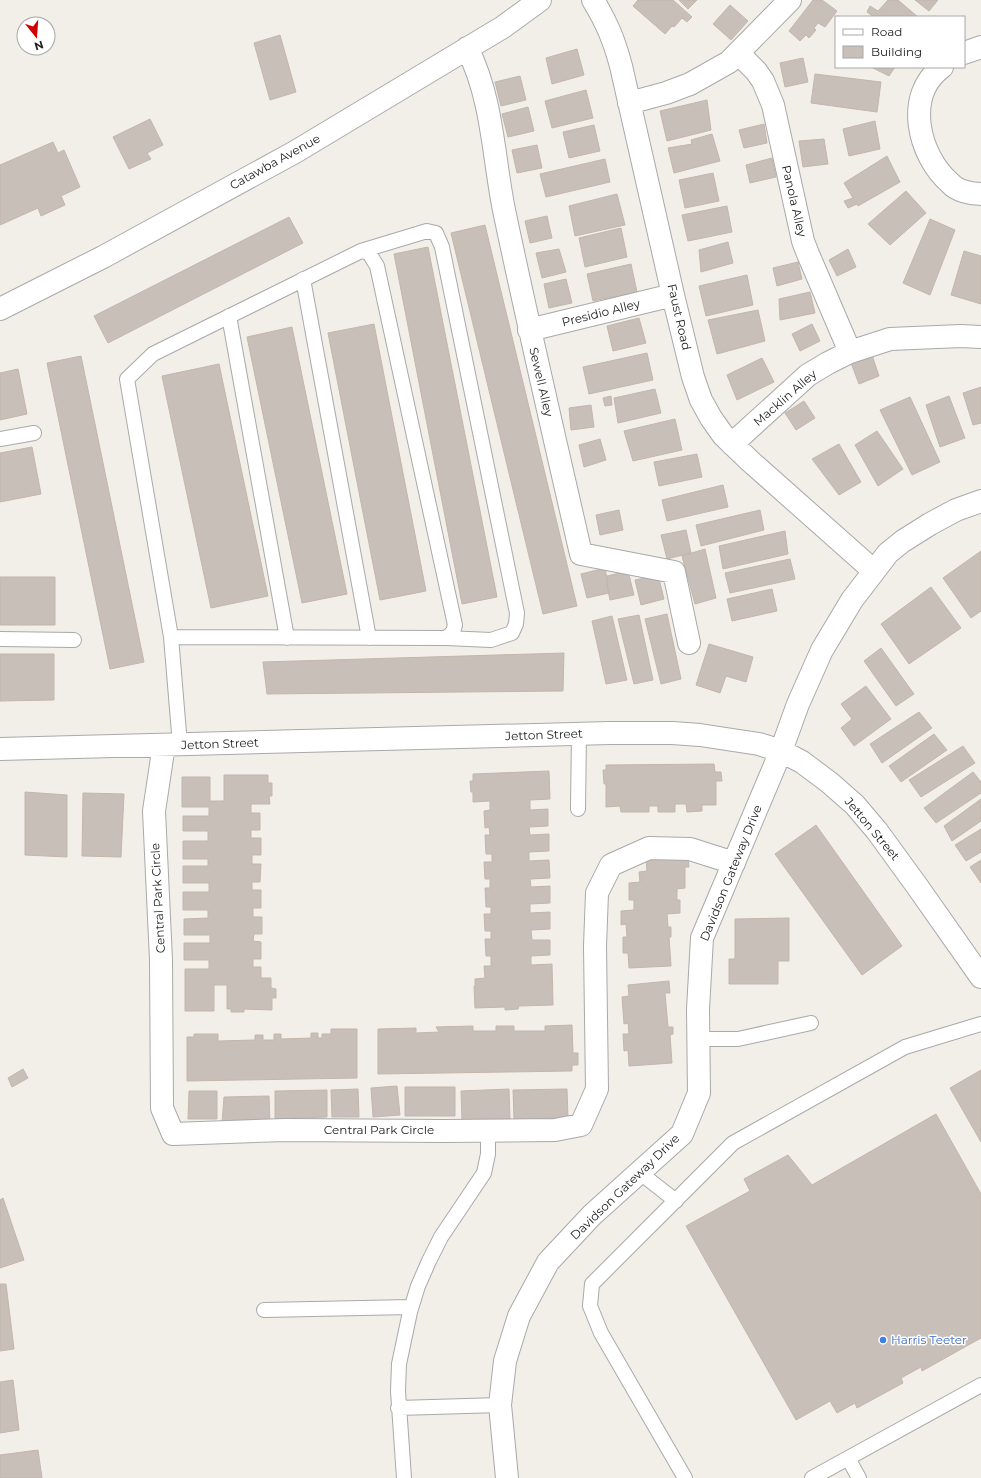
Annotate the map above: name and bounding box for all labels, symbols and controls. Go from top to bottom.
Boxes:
north arrow [16,16,56,56]
legend [835,16,965,68]
text: Road [871,24,902,39]
text: N [33,38,45,54]
text: Building [871,44,922,59]
street label: Catawba Avenue [227,130,323,193]
street label: Panola Alley [779,163,810,239]
street label: Faust Road [665,282,694,352]
street label: Presidio Alley [560,295,642,329]
street label: Sewell Alley [526,346,557,418]
street label: Macklin Alley [750,366,820,429]
street label: Jetton Street [504,726,583,743]
street label: Jetton Street [180,735,259,752]
street label: Jetton Street [841,793,903,863]
street label: Davidson Gateway Drive [696,802,765,943]
street label: Central Park Circle [147,843,168,954]
street label: Central Park Circle [324,1122,434,1137]
street label: Davidson Gateway Drive [567,1131,682,1243]
place label: Harris Teeter [891,1332,967,1347]
marker: Harris Teeter [878,1335,888,1345]

